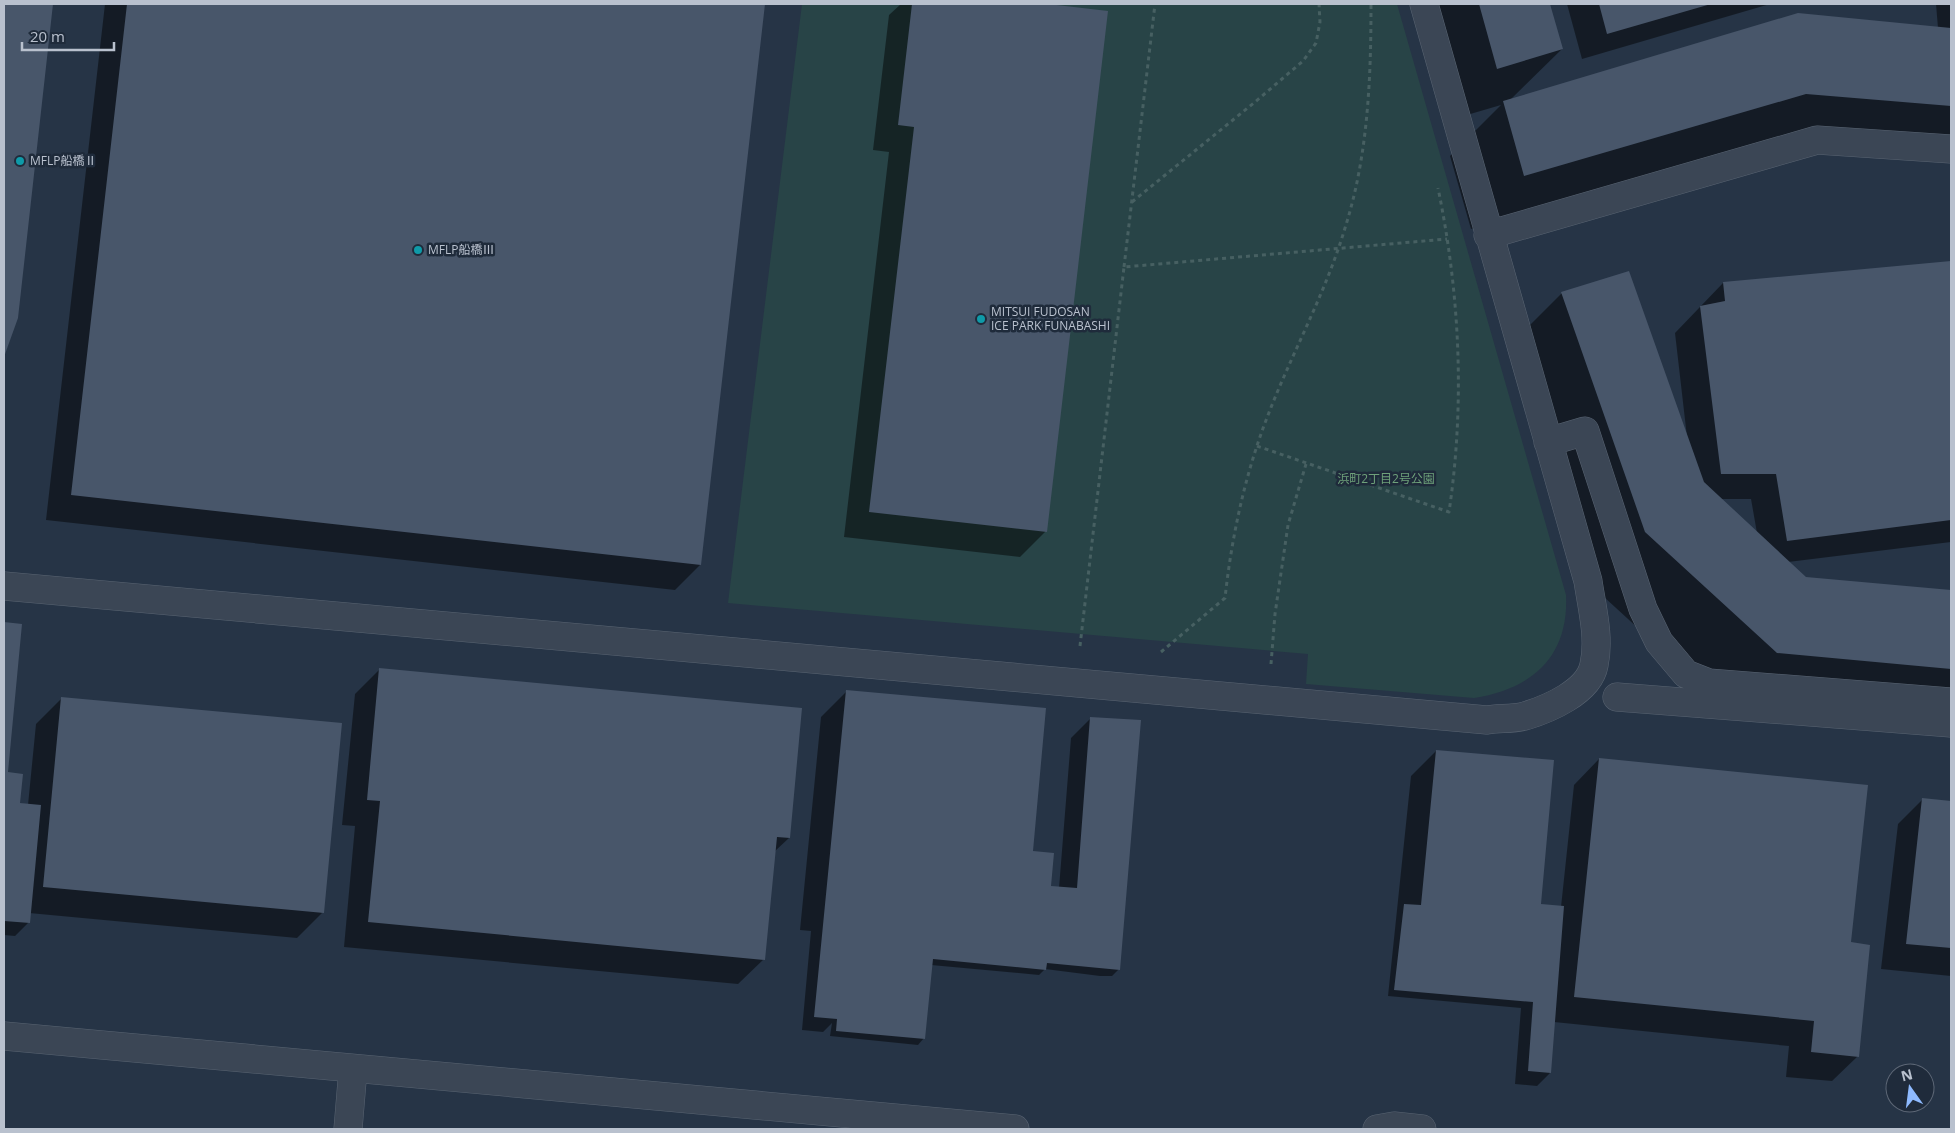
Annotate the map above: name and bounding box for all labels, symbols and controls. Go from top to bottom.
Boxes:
scale bar [22,20,115,52]
text: 20 m [30,26,65,46]
place label: MFLP船橋Ⅱ [30,152,96,169]
marker: MFLP船橋Ⅱ [14,155,26,167]
place label: MFLP船橋Ⅲ [428,241,494,258]
marker: MFLP船橋Ⅲ [412,244,424,256]
place label: MITSUI FUDOSAN ICE PARK FUNABASHI [991,303,1110,334]
marker: MITSUI FUDOSAN ICE PARK FUNABASHI [975,313,987,325]
park label: 浜町2丁目2号公園 [1337,470,1435,487]
north arrow [1885,1063,1935,1113]
text: N [1899,1064,1915,1085]

